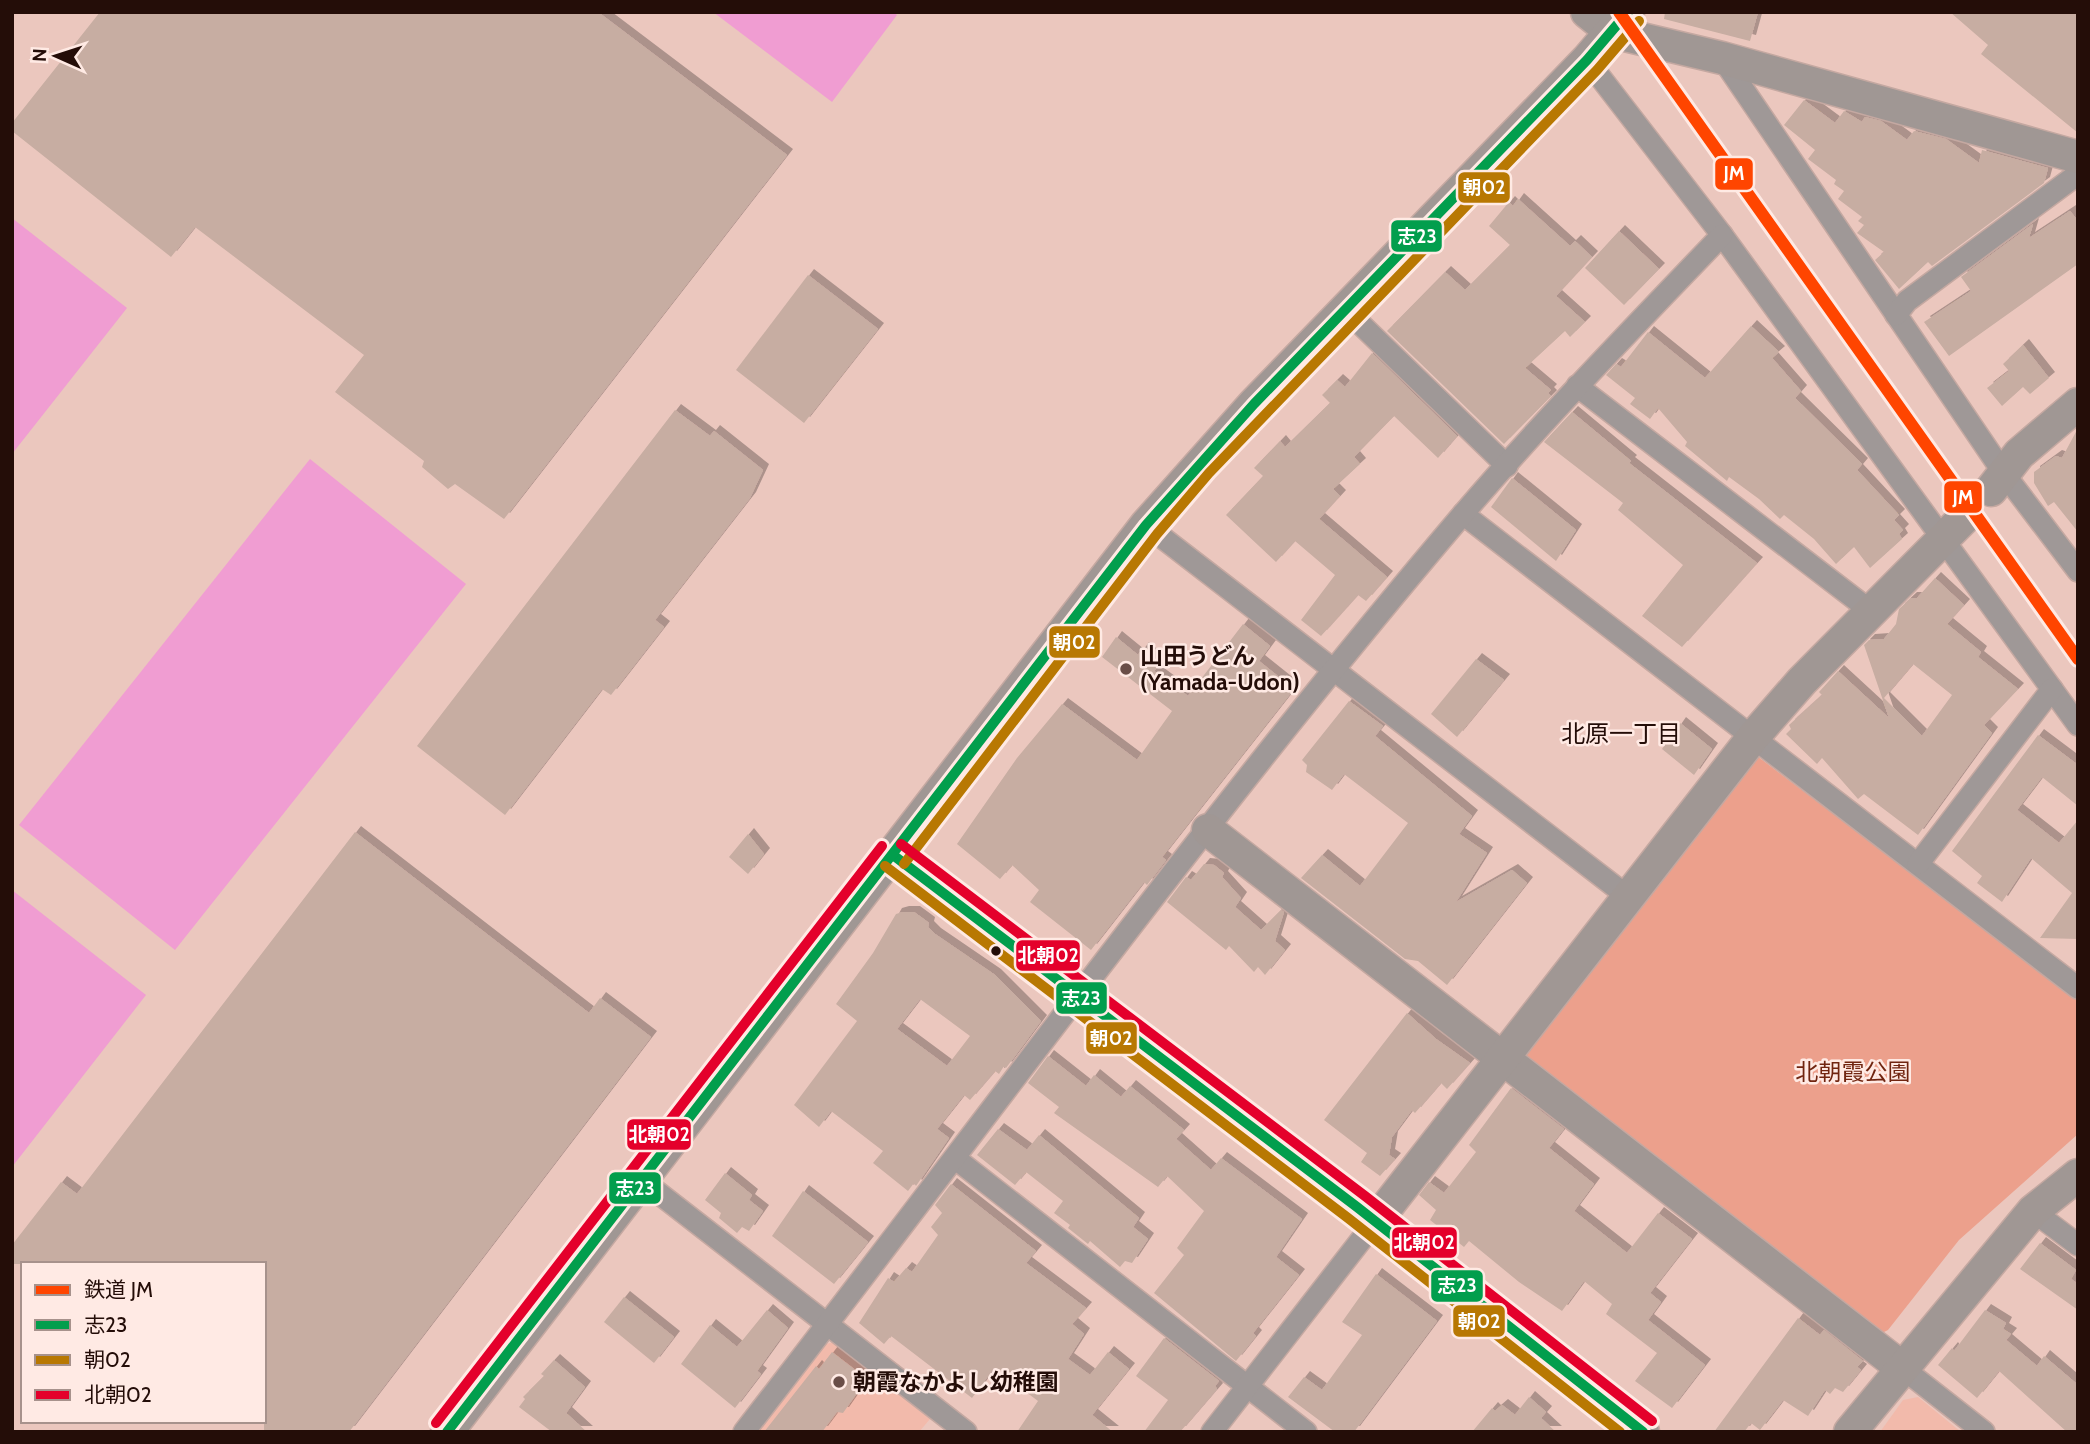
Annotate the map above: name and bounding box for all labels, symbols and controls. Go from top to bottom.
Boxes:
north arrow [21,21,91,91]
text: N [28,48,51,62]
line badge: JM [1714,157,1754,191]
text: JM [1722,162,1745,185]
line badge: 朝02 [1457,171,1511,204]
text: 朝02 [1463,176,1505,199]
line badge: 志23 [1390,219,1443,253]
text: 志23 [1397,225,1437,248]
line badge: JM [1943,480,1983,514]
text: JM [1951,486,1974,509]
line badge: 朝02 [1048,625,1101,659]
text: 朝02 [1053,631,1095,654]
place label: 山田うどん (Yamada-Udon) [1140,642,1300,696]
marker: 山田うどん (Yamada-Udon) [1118,661,1134,677]
district label: 北原一丁目 [1561,719,1681,748]
line badge: 北朝02 [1015,939,1081,972]
unlabelled marker [989,944,1003,958]
text: 北朝02 [1017,944,1079,967]
line badge: 志23 [1055,981,1108,1015]
text: 志23 [1061,987,1101,1010]
line badge: 朝02 [1085,1021,1138,1055]
text: 朝02 [1090,1027,1132,1050]
park label: 北朝霞公園 [1796,1058,1911,1086]
line badge: 北朝02 [626,1118,692,1151]
text: 北朝02 [628,1123,690,1146]
line badge: 志23 [608,1171,662,1205]
text: 志23 [615,1177,655,1200]
line badge: 北朝02 [1391,1226,1458,1259]
text: 北朝02 [1393,1231,1455,1254]
legend [21,1262,266,1423]
line badge: 志23 [1430,1269,1484,1303]
text: 志23 [1437,1274,1477,1297]
text: 鉄道 JM [84,1277,153,1302]
line badge: 朝02 [1452,1304,1506,1338]
text: 朝02 [1458,1310,1500,1333]
text: 志23 [84,1312,127,1337]
text: 朝02 [84,1347,131,1372]
place label: 朝霞なかよし幼稚園 [853,1368,1059,1396]
marker: 朝霞なかよし幼稚園 [831,1374,847,1390]
text: 北朝02 [84,1382,152,1407]

